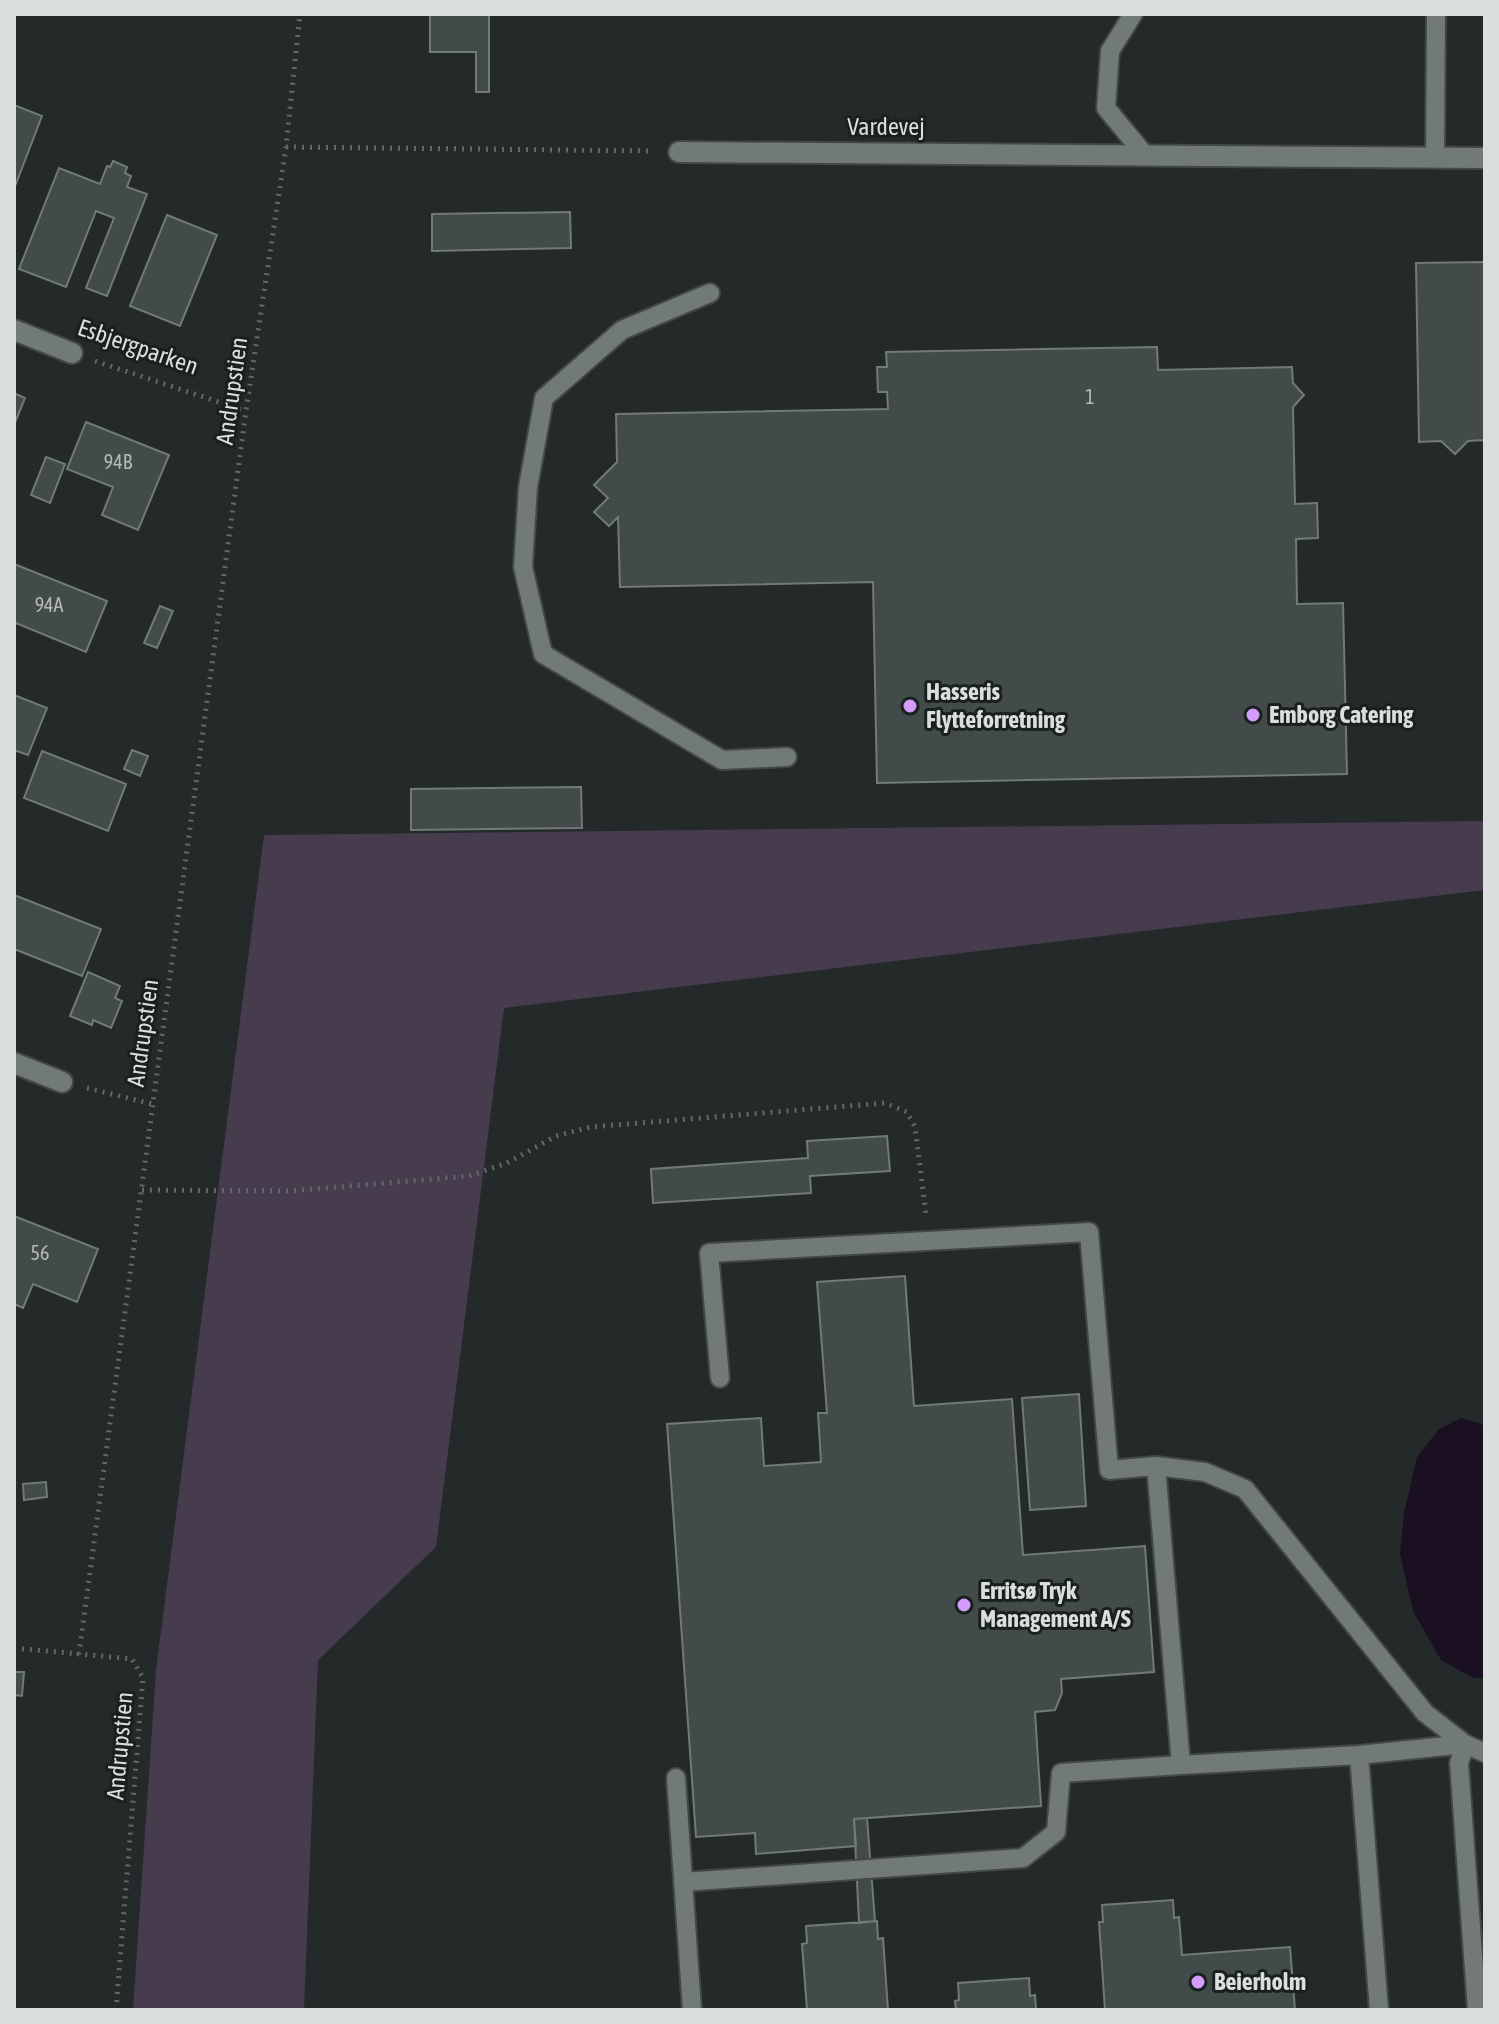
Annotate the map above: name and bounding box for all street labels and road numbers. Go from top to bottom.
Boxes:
street label: Vardevej [847,113,925,140]
street label: Esbjergparken [74,313,202,380]
street label: Andrupstien [211,335,252,446]
street label: Andrupstien [122,977,163,1088]
street label: Andrupstien [101,1691,138,1801]

